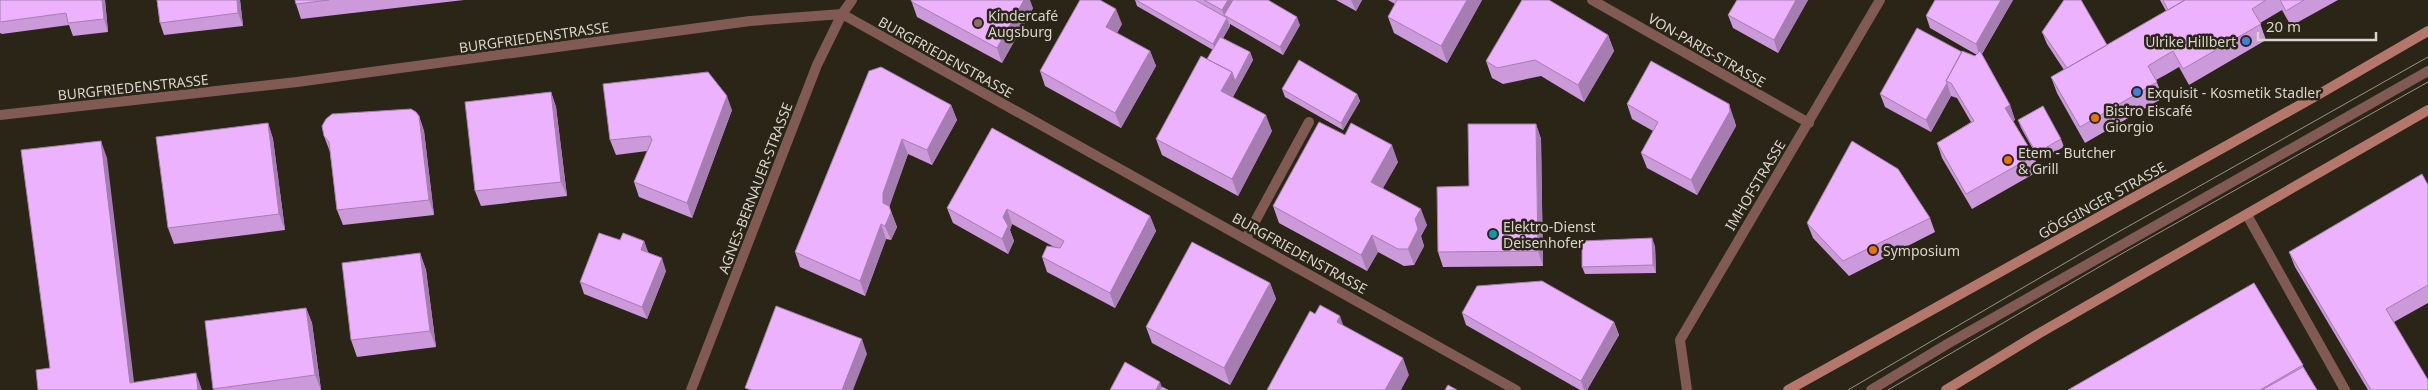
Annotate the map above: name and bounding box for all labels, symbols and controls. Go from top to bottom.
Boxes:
place label: Kindercafé Augsburg [988,6,1058,41]
street label: VON-PARIS-STRASSE [1645,9,1769,91]
scale bar [2258,10,2376,42]
street label: BURGFRIEDENSTRASSE [875,12,1017,102]
text: 20 m [2266,16,2301,36]
street label: BURGFRIEDENSTRASSE [458,17,610,57]
marker: Kindercafé Augsburg [972,17,984,29]
place label: Ulrike Hillbert [2145,32,2236,51]
marker: Ulrike Hillbert [2240,35,2252,47]
street label: BURGFRIEDENSTRASSE [57,70,209,104]
place label: Exquisit - Kosmetik Stadler [2147,83,2321,102]
marker: Exquisit - Kosmetik Stadler [2131,86,2143,98]
street label: AGNES-BERNAUER-STRASSE [713,100,797,276]
place label: Bistro Eiscafé Giorgio [2105,101,2193,136]
marker: Bistro Eiscafé Giorgio [2089,112,2101,124]
street label: IMHOFSTRASSE [1721,136,1789,234]
place label: Etem - Butcher & Grill [2018,143,2116,178]
marker: Etem - Butcher & Grill [2002,154,2014,166]
street label: GÖGGINGER STRASSE [2035,157,2169,243]
street label: BURGFRIEDENSTRASSE [1229,208,1371,298]
place label: Elektro-Dienst Deisenhofer [1503,217,1595,252]
marker: Elektro-Dienst Deisenhofer [1487,228,1499,240]
place label: Symposium [1883,241,1960,260]
marker: Symposium [1867,244,1879,256]

